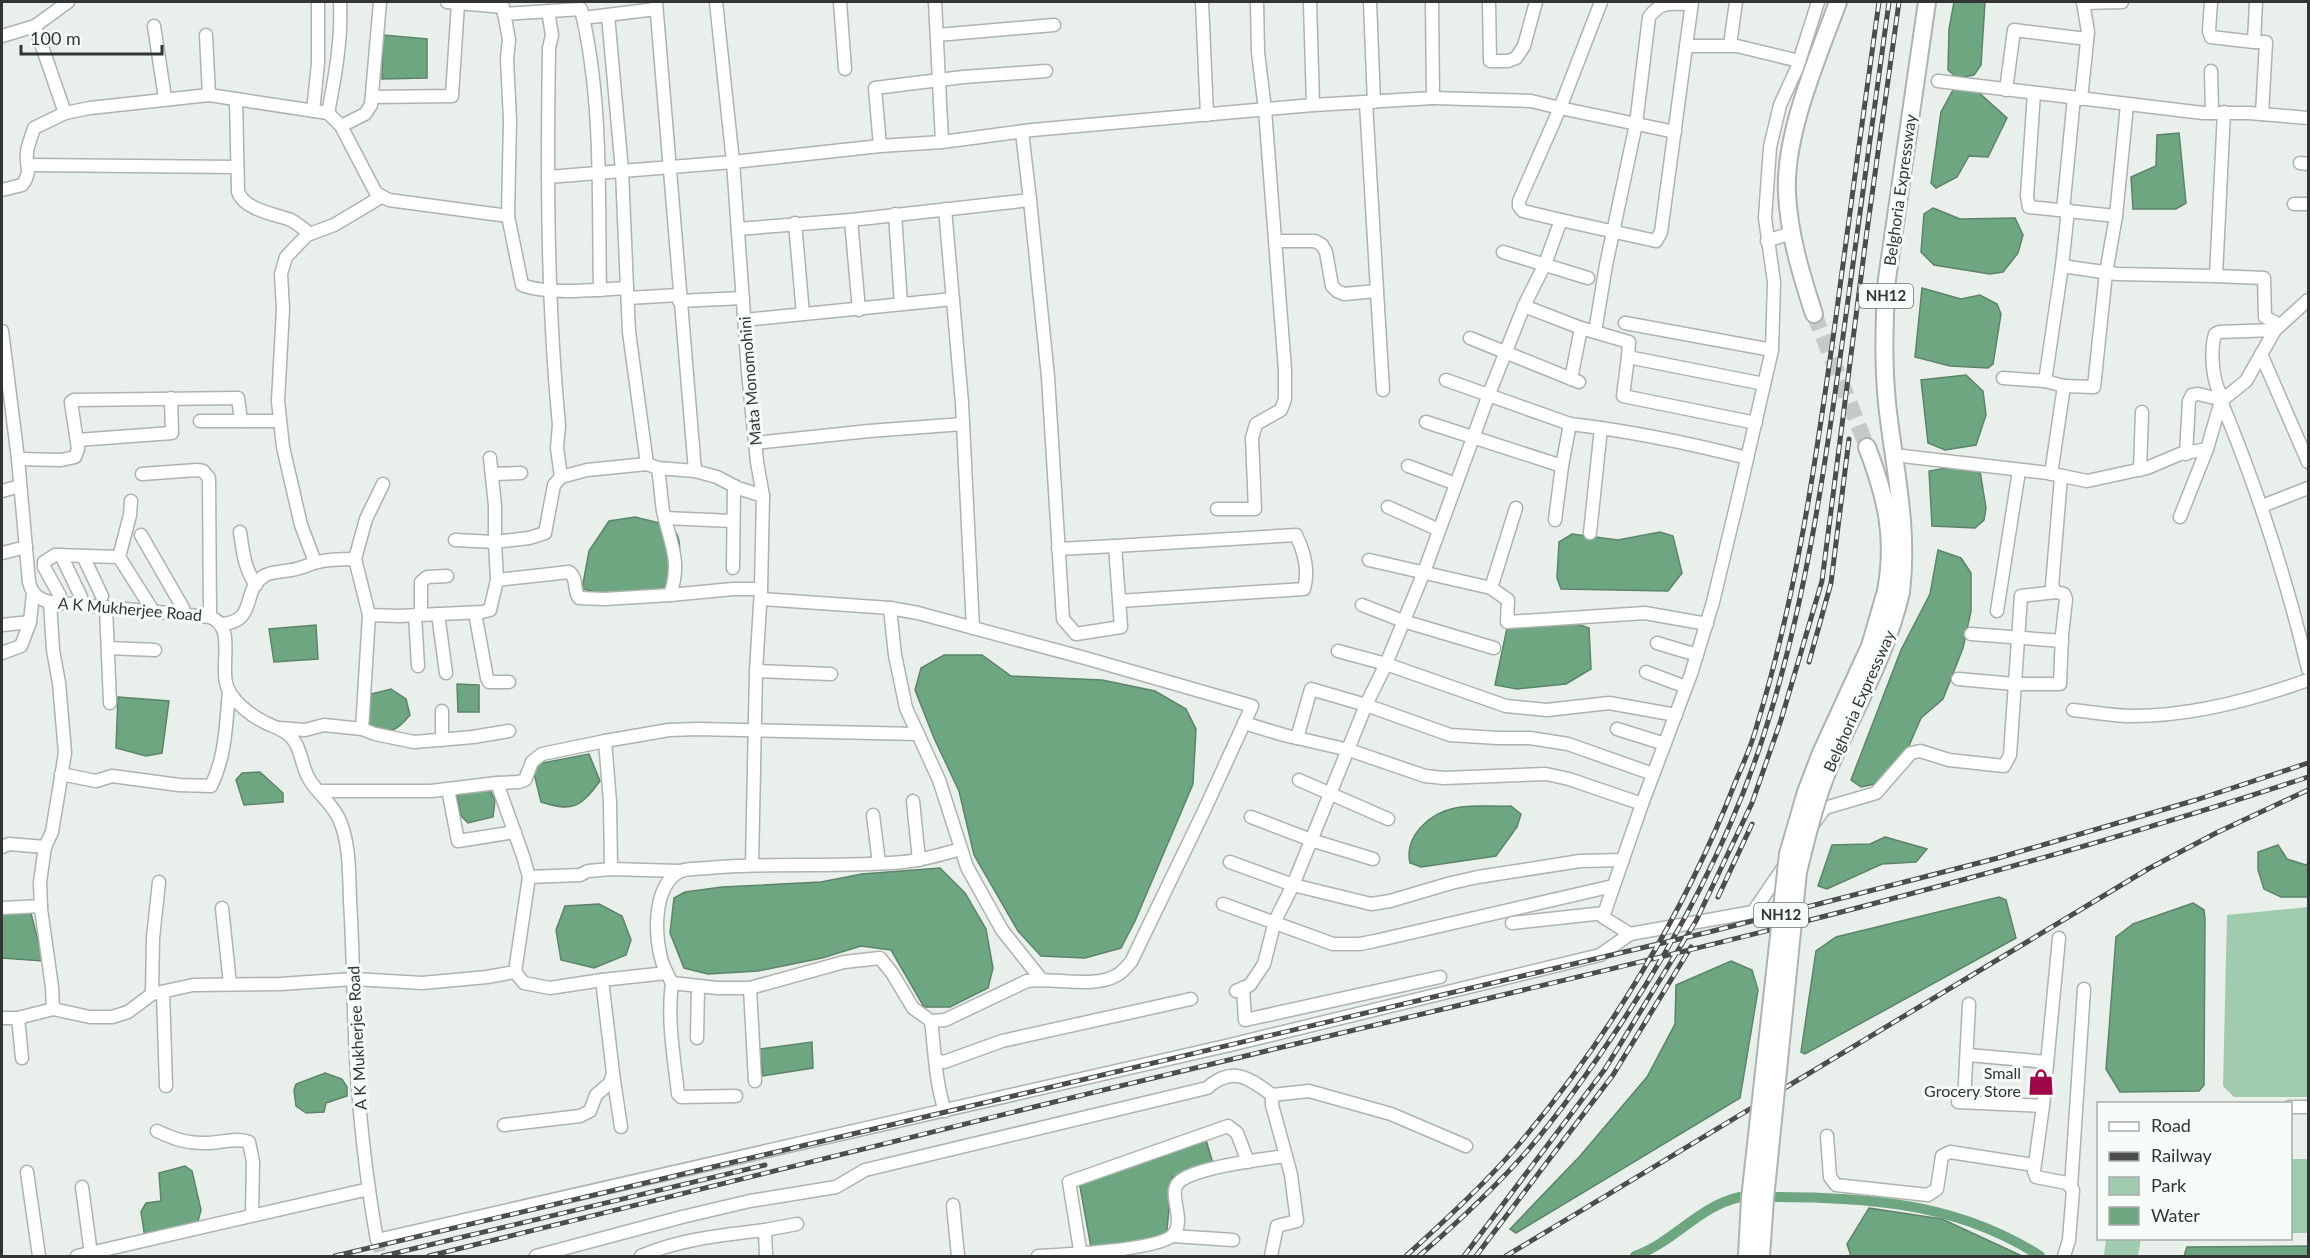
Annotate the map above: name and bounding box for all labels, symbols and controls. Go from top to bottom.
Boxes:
scale bar [21,18,162,56]
text: 100 m [30,27,81,49]
street label: Belghoria Expressway [1879,112,1920,267]
road number: NH12 [1859,284,1913,308]
street label: Mata Monomohini [734,316,765,446]
street label: A K Mukherjee Road [57,593,203,624]
street label: Belghoria Expressway [1819,626,1899,775]
road number: NH12 [1754,903,1808,927]
street label: A K Mukherjee Road [343,965,370,1111]
place label: Small Grocery Store [1924,1063,2021,1100]
shop icon: Small Grocery Store [2026,1067,2056,1097]
legend [2097,1102,2292,1240]
text: Road [2151,1114,2191,1136]
text: Railway [2151,1144,2212,1166]
text: Park [2151,1174,2187,1196]
text: Water [2151,1204,2200,1226]

